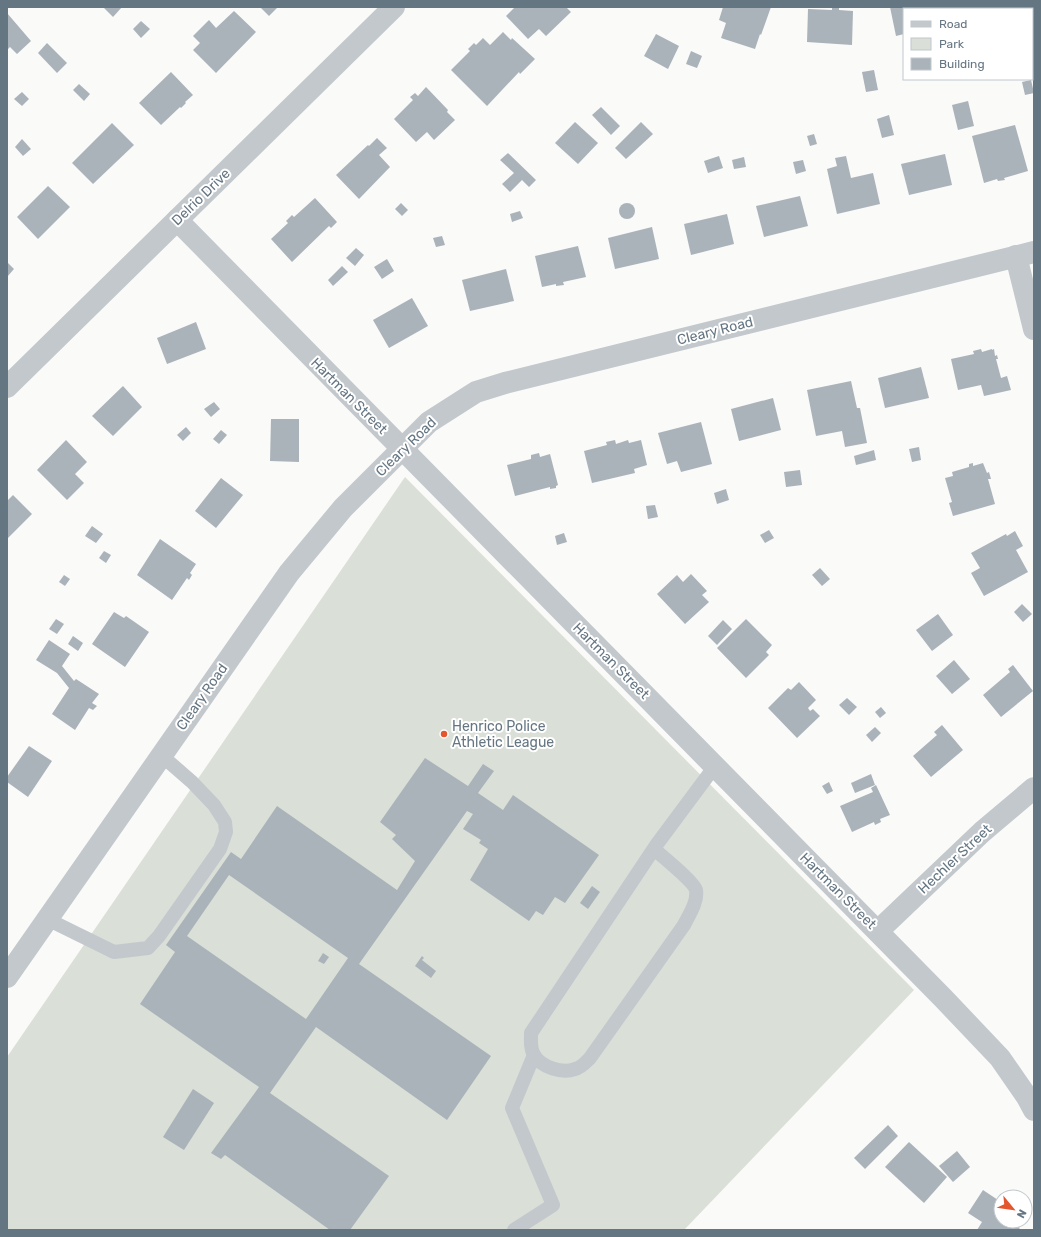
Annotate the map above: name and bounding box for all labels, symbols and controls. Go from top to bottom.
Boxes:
legend [903,8,1033,80]
text: Road [939,17,967,31]
text: Park [939,37,965,51]
text: Building [939,57,985,71]
street label: Delrio Drive [168,165,234,229]
street label: Cleary Road [675,313,755,349]
street label: Hartman Street [307,354,391,438]
street label: Cleary Road [372,414,440,480]
street label: Hartman Street [569,619,653,703]
street label: Cleary Road [173,660,231,734]
place label: Henrico Police Athletic League [452,718,554,751]
marker: Henrico Police Athletic League [439,729,449,739]
street label: Hechler Street [915,820,996,897]
street label: Hartman Street [796,849,880,933]
north arrow [993,1189,1033,1229]
text: N [1014,1207,1029,1220]

